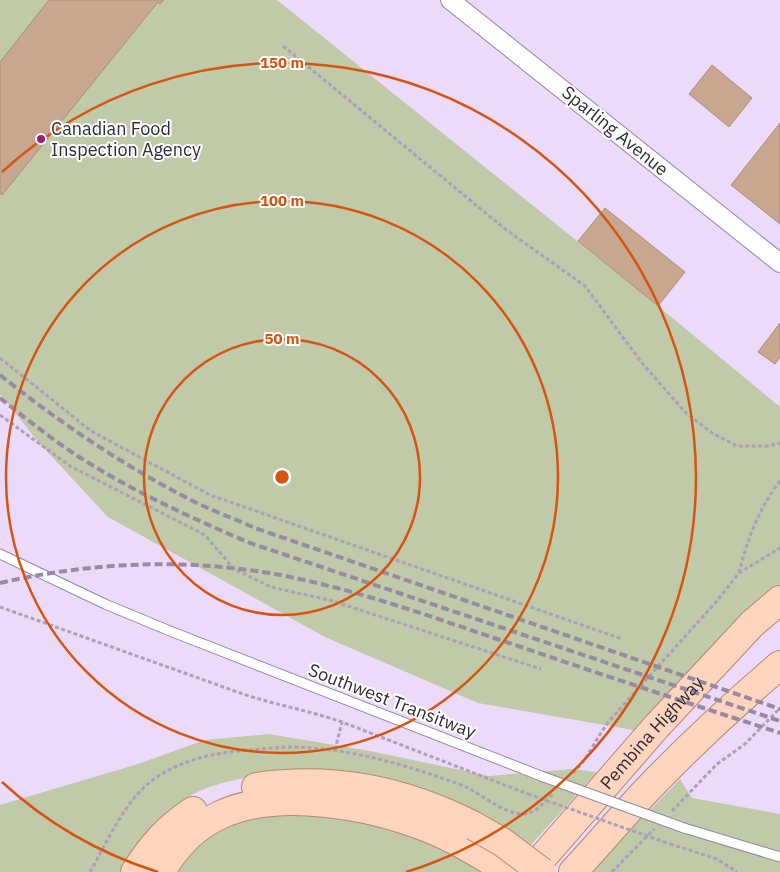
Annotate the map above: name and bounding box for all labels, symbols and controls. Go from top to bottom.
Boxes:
text: 150 m [260,53,304,72]
street label: Sparling Avenue [557,81,673,181]
place label: Canadian Food Inspection Agency [51,117,201,161]
marker: Canadian Food Inspection Agency [35,133,47,145]
text: 100 m [260,191,304,210]
text: 50 m [265,329,299,348]
centre of rings [273,468,291,486]
street label: Southwest Transitway [305,658,479,743]
street label: Pembina Highway [595,671,708,794]

